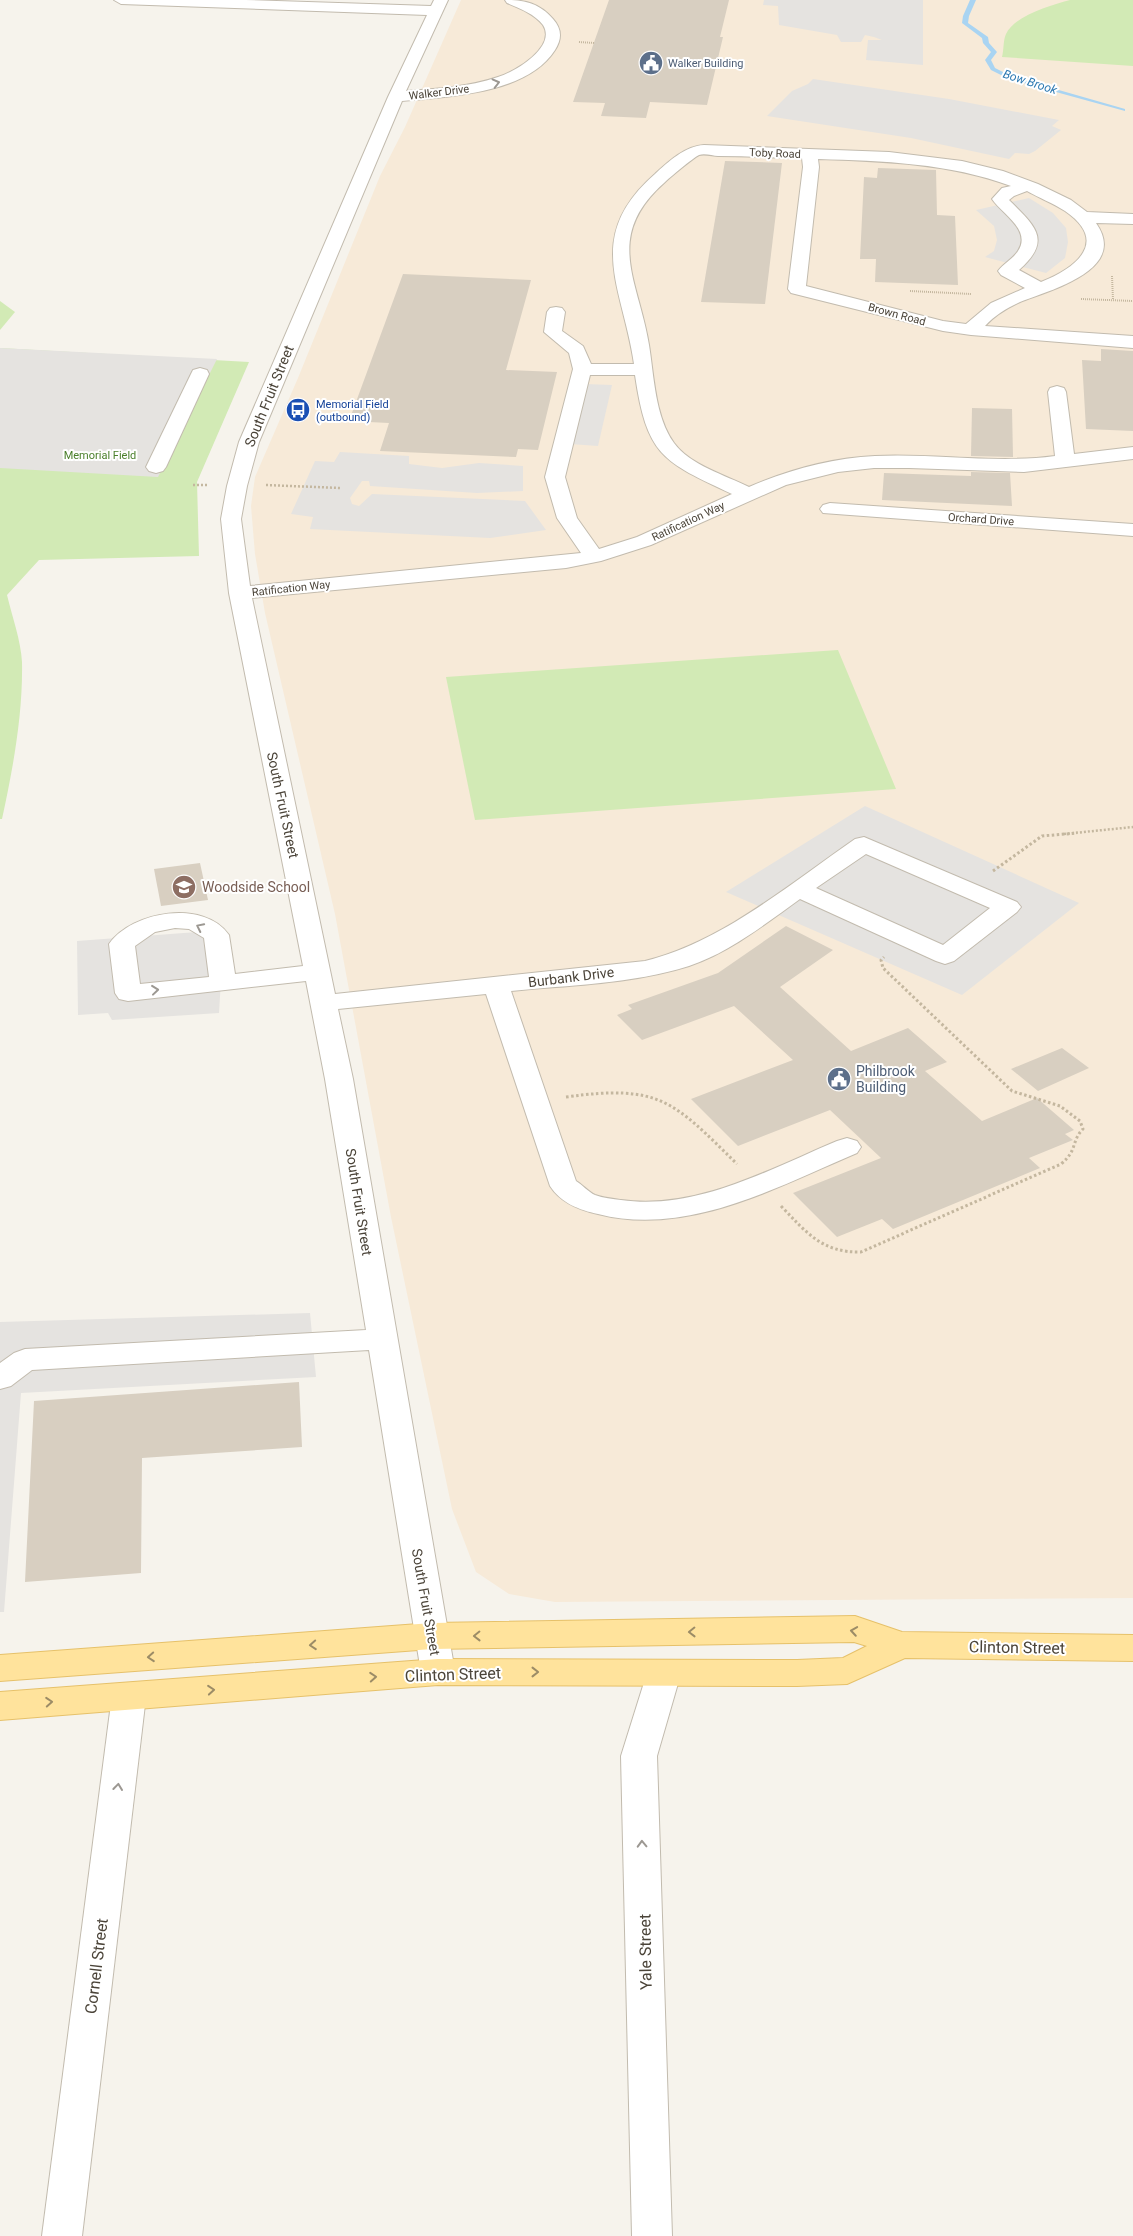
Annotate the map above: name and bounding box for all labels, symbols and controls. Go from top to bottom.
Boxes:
public building icon: Walker Building [638,50,664,76]
place label: Walker Building [668,57,743,70]
water label: Bow Brook [1001,67,1060,98]
one-way arrow [491,78,500,89]
street label: Walker Drive [408,82,470,103]
street label: Toby Road [749,146,801,161]
street label: Brown Road [867,301,927,328]
street label: South Fruit Street [241,342,297,449]
bus stop icon: Memorial Field (outbound) [285,397,311,423]
place label: Memorial Field (outbound) [316,398,389,424]
park label: Memorial Field [64,449,136,462]
street label: Ratification Way [650,499,727,544]
street label: Orchard Drive [947,511,1015,528]
street label: Ratification Way [251,578,332,599]
street label: South Fruit Street [264,750,302,860]
school or university icon: Woodside School [171,874,197,900]
place label: Woodside School [202,879,310,895]
one-way arrow [197,923,206,933]
street label: Burbank Drive [527,964,615,990]
one-way arrow [151,985,159,996]
place label: Philbrook Building [856,1063,916,1095]
public building icon: Philbrook Building [826,1066,852,1092]
street label: South Fruit Street [343,1147,375,1257]
street label: South Fruit Street [409,1547,443,1657]
one-way arrow [850,1626,859,1636]
one-way arrow [688,1627,696,1637]
one-way arrow [473,1631,480,1641]
street label: Clinton Street [969,1637,1065,1658]
one-way arrow [309,1639,317,1650]
one-way arrow [147,1651,155,1662]
street label: Clinton Street [405,1663,501,1686]
one-way arrow [532,1667,539,1677]
one-way arrow [369,1672,377,1683]
one-way arrow [207,1684,215,1695]
one-way arrow [45,1697,53,1708]
one-way arrow [112,1783,123,1791]
one-way arrow [636,1840,647,1848]
street label: Yale Street [635,1914,656,1990]
street label: Cornell Street [81,1917,112,2015]

